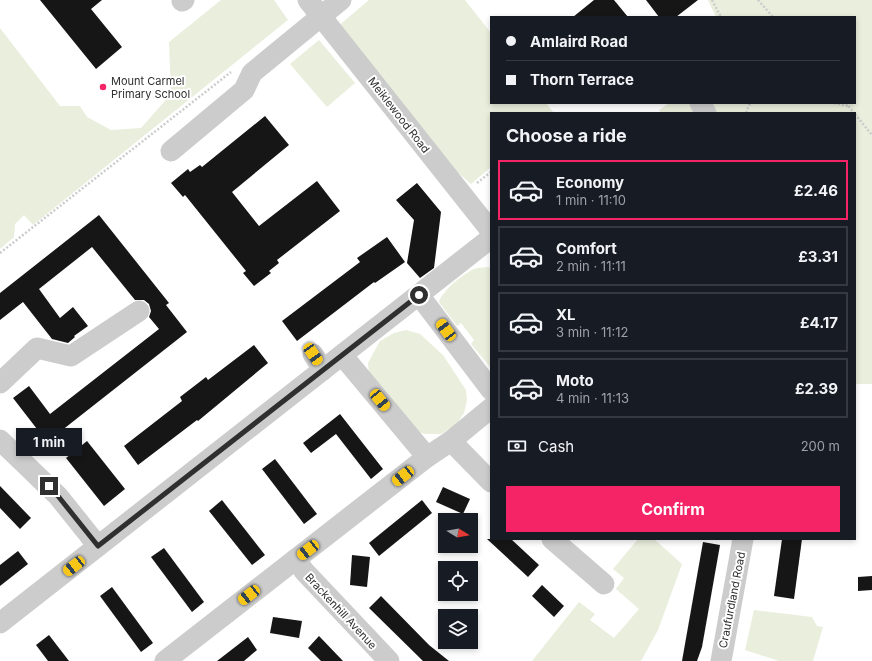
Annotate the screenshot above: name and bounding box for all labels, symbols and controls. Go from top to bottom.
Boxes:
text: Amlaird Road [530,32,628,51]
text: Thorn Terrace [530,70,634,89]
place label: Mount Carmel Primary School [111,74,190,101]
street label: Meiklewood Road [365,74,433,156]
marker: Mount Carmel Primary School [98,82,108,92]
text: Choose a ride [506,125,627,146]
icon: car [508,172,544,208]
text: Economy [556,173,624,192]
text: £2.46 [794,181,838,200]
text: 1 min · 11:10 [556,192,626,208]
icon: car [508,238,544,274]
text: Comfort [556,239,617,258]
text: £3.31 [798,247,838,266]
text: 2 min · 11:11 [556,258,626,274]
route start [410,286,428,304]
icon: car [508,304,544,340]
text: XL [556,305,576,324]
text: £4.17 [800,313,838,332]
car [434,317,458,343]
text: 3 min · 11:12 [556,324,629,340]
car [301,341,325,367]
icon: car [508,370,544,406]
text: Moto [556,371,594,390]
text: £2.39 [795,379,838,398]
car [368,387,392,413]
text: 4 min · 11:13 [556,390,629,406]
callout: 1 min [16,428,82,456]
text: 1 min [33,434,65,450]
icon: cash [506,435,528,457]
text: Cash [538,437,574,456]
text: 200 m [801,438,840,454]
car [390,464,416,488]
route end [40,477,58,495]
button: Confirm [506,486,840,532]
north arrow [438,513,478,553]
map controls [438,513,478,649]
car [295,538,321,562]
street label: Craufurdland Road [716,551,748,649]
car [61,554,87,578]
button: locate [438,561,478,601]
street label: Brackenhill Avenue [302,570,380,652]
car [236,583,262,607]
button: layers [438,609,478,649]

